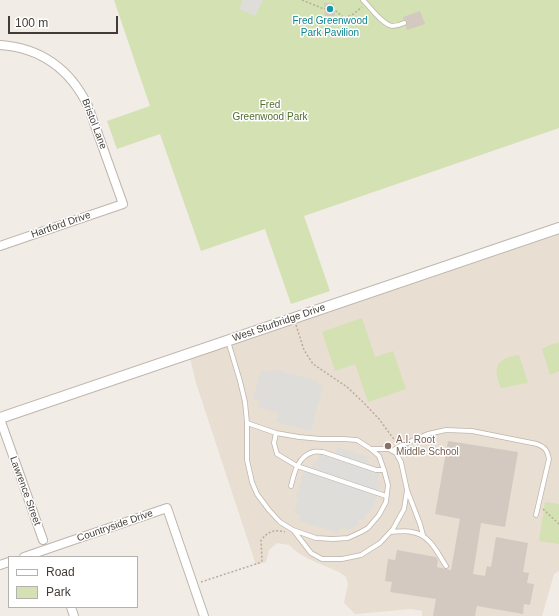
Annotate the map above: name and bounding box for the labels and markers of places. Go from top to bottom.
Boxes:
marker: Fred Greenwood Park Pavilion [325,4,335,14]
place label: Fred Greenwood Park Pavilion [292,15,368,38]
place label: A.I. Root Middle School [396,434,459,458]
marker: A.I. Root Middle School [383,441,393,451]

